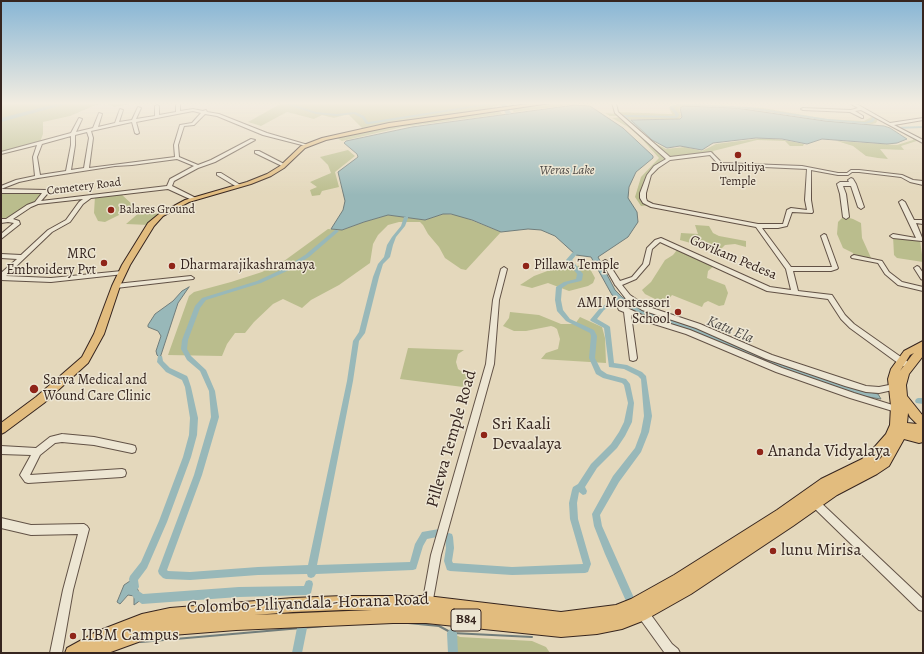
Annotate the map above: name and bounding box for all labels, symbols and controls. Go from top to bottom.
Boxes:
marker: Divulpitiya Temple [733,150,743,160]
place label: Divulpitiya Temple [711,161,765,189]
water label: Weras Lake [540,163,594,179]
street label: Cemetery Road [46,175,122,199]
place label: Balares Ground [119,203,195,217]
marker: Balares Ground [106,205,116,215]
street label: Govikam Pedesa [687,232,779,284]
place label: MRC Embroidery Pvt [6,247,96,280]
marker: MRC Embroidery Pvt [99,258,109,268]
place label: Dharmarajikashramaya [180,258,315,274]
place label: Pillawa Temple [534,258,619,274]
marker: Dharmarajikashramaya [167,261,177,271]
marker: Pillawa Temple [521,261,531,271]
place label: AMI Montessori School [577,296,670,328]
marker: AMI Montessori School [673,307,683,317]
water label: Katu Ela [704,312,756,348]
street label: Pillewa Temple Road [423,368,481,510]
place label: Sarva Medical and Wound Care Clinic [43,373,151,406]
marker: Sarva Medical and Wound Care Clinic [28,383,40,395]
place label: Sri Kaali Devaalaya [492,415,562,455]
marker: Sri Kaali Devaalaya [479,430,489,440]
place label: Ananda Vidyalaya [768,442,890,462]
marker: Ananda Vidyalaya [755,447,765,457]
place label: lunu Mirisa [781,541,861,561]
marker: lunu Mirisa [768,546,778,556]
street label: Colombo-Piliyandala-Horana Road [187,590,429,618]
road number: B84 [451,609,481,631]
place label: IIBM Campus [81,626,179,646]
marker: IIBM Campus [68,631,78,641]

